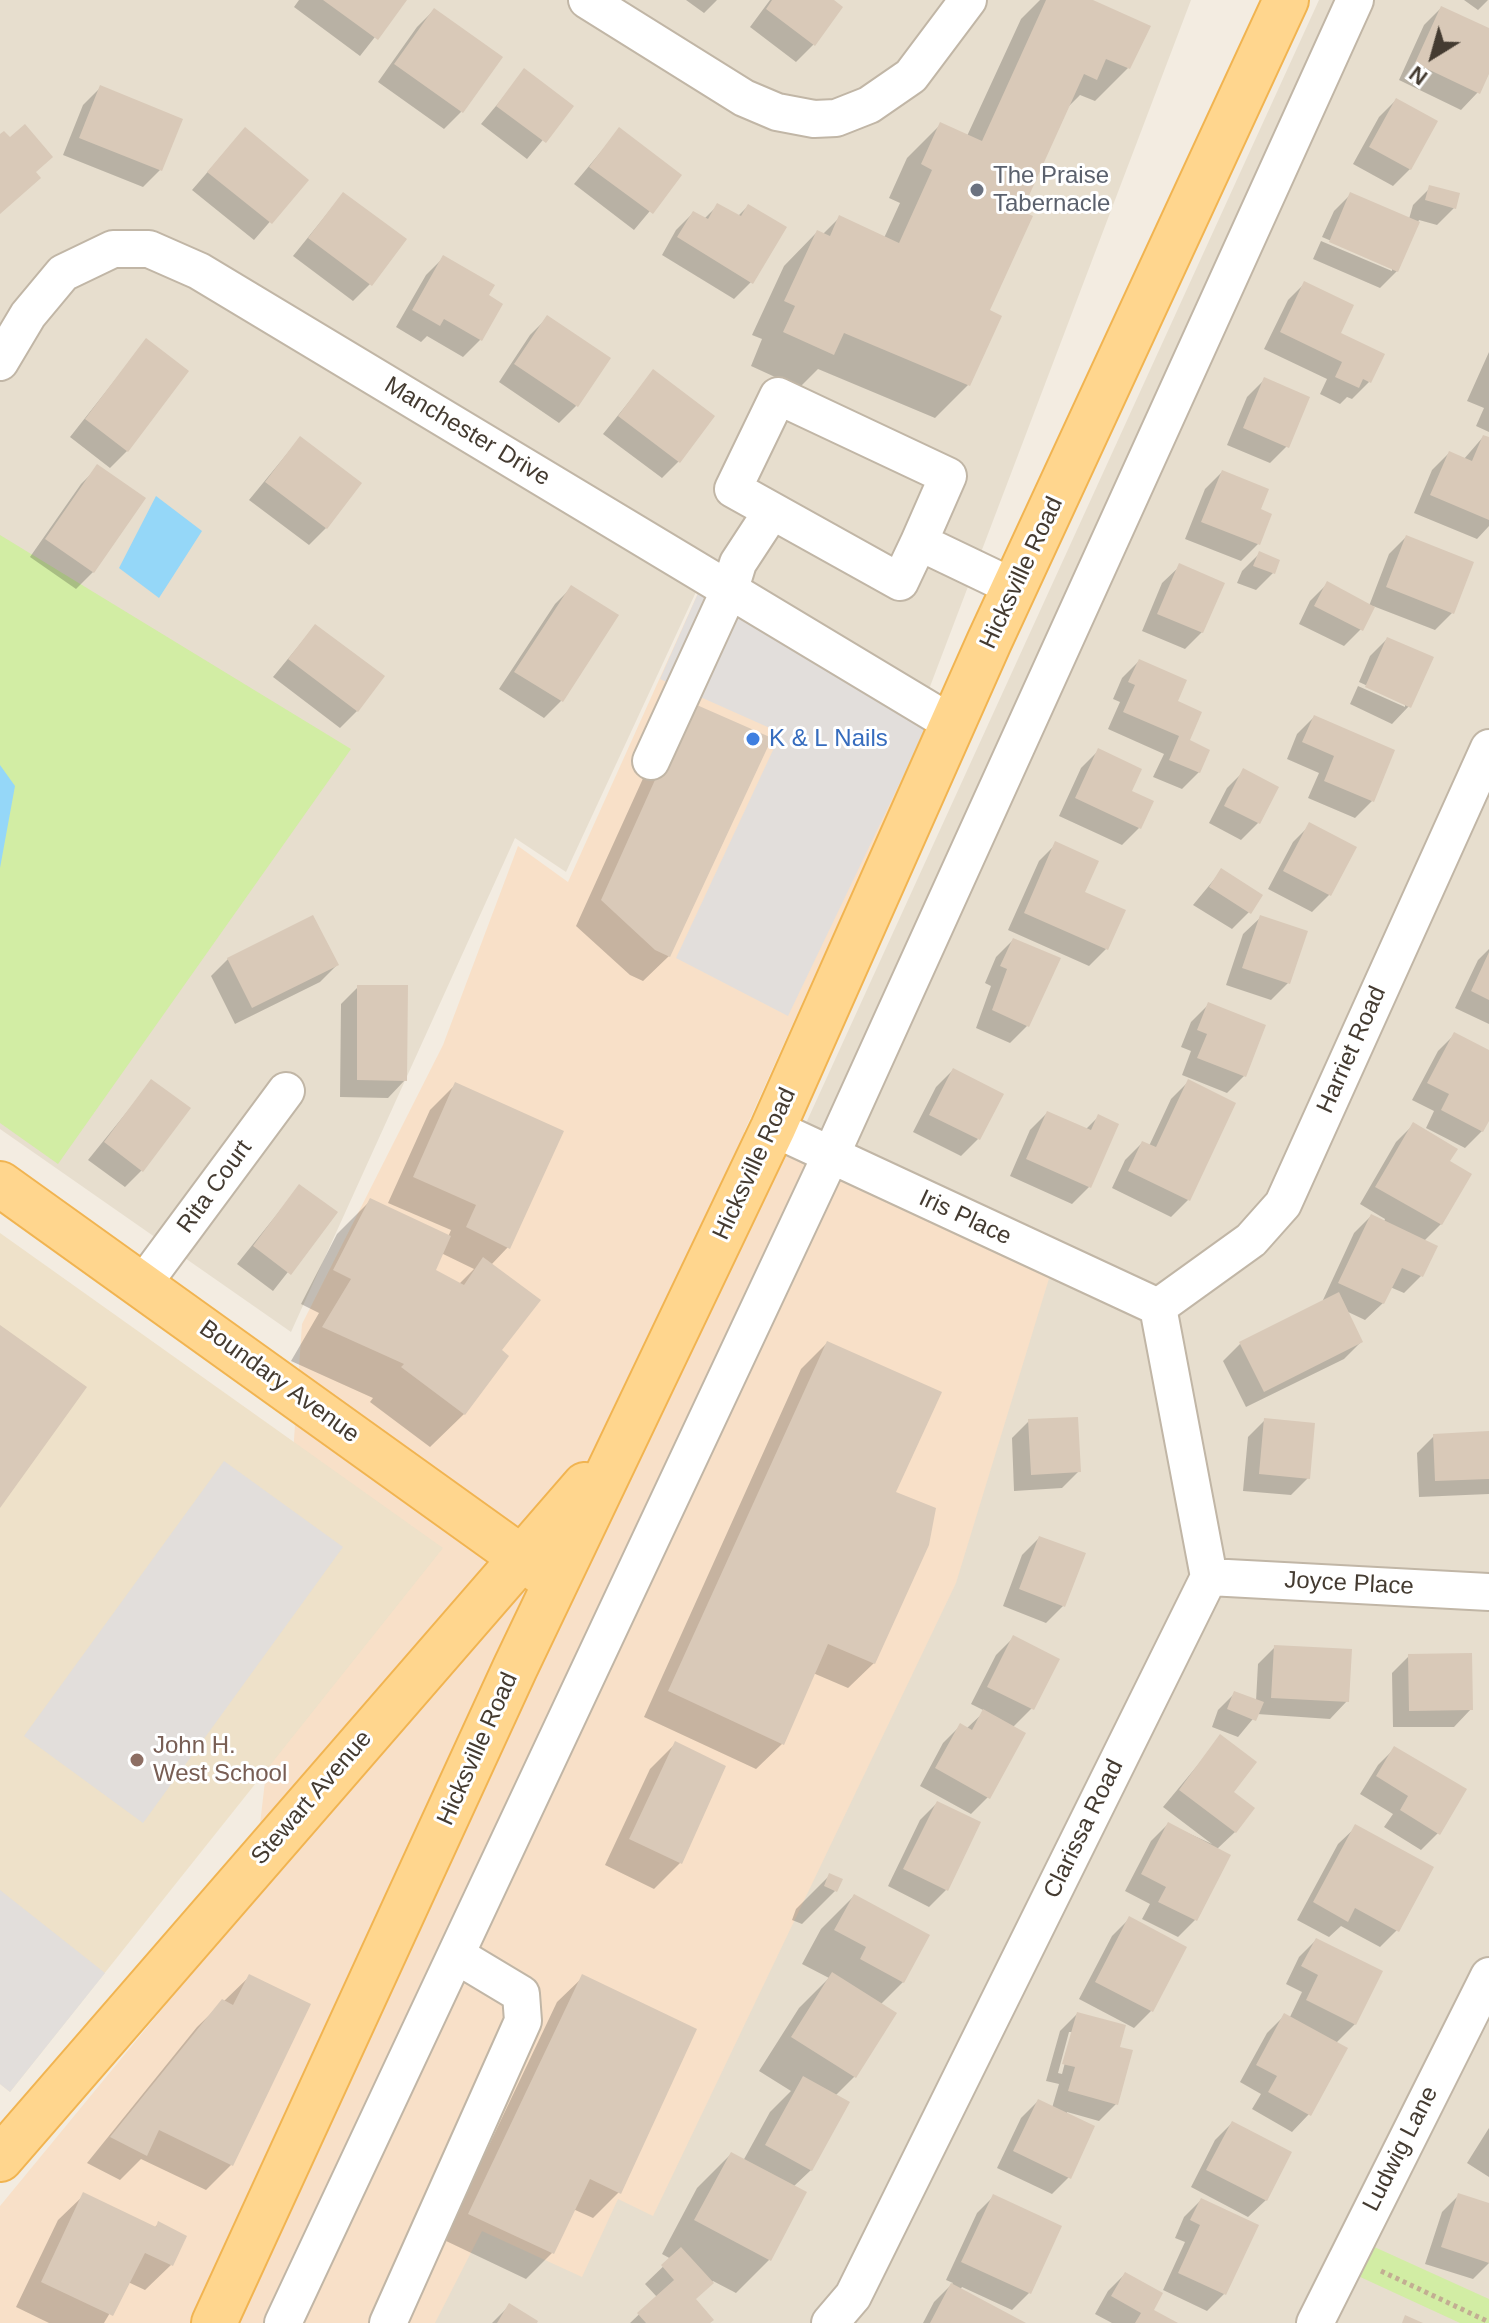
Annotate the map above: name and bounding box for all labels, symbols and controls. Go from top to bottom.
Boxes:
north arrow [1393,16,1473,96]
text: N [1404,61,1432,90]
place label: The Praise Tabernacle [993,162,1110,218]
marker: The Praise Tabernacle [968,181,986,199]
street label: Manchester Drive [379,371,555,493]
street label: Hicksville Road [974,493,1070,653]
place label: K & L Nails [769,725,888,753]
marker: K & L Nails [744,730,762,748]
street label: Harriet Road [1311,982,1393,1118]
street label: Hicksville Road [707,1084,803,1244]
street label: Rita Court [172,1135,258,1239]
street label: Iris Place [914,1184,1016,1252]
street label: Boundary Avenue [194,1314,364,1450]
street label: Joyce Place [1284,1566,1414,1602]
street label: Hicksville Road [431,1668,525,1830]
street label: Stewart Avenue [246,1725,378,1871]
place label: John H. West School [153,1732,287,1788]
marker: John H. West School [128,1751,146,1769]
street label: Clarissa Road [1038,1755,1130,1903]
street label: Ludwig Lane [1357,2082,1445,2216]

